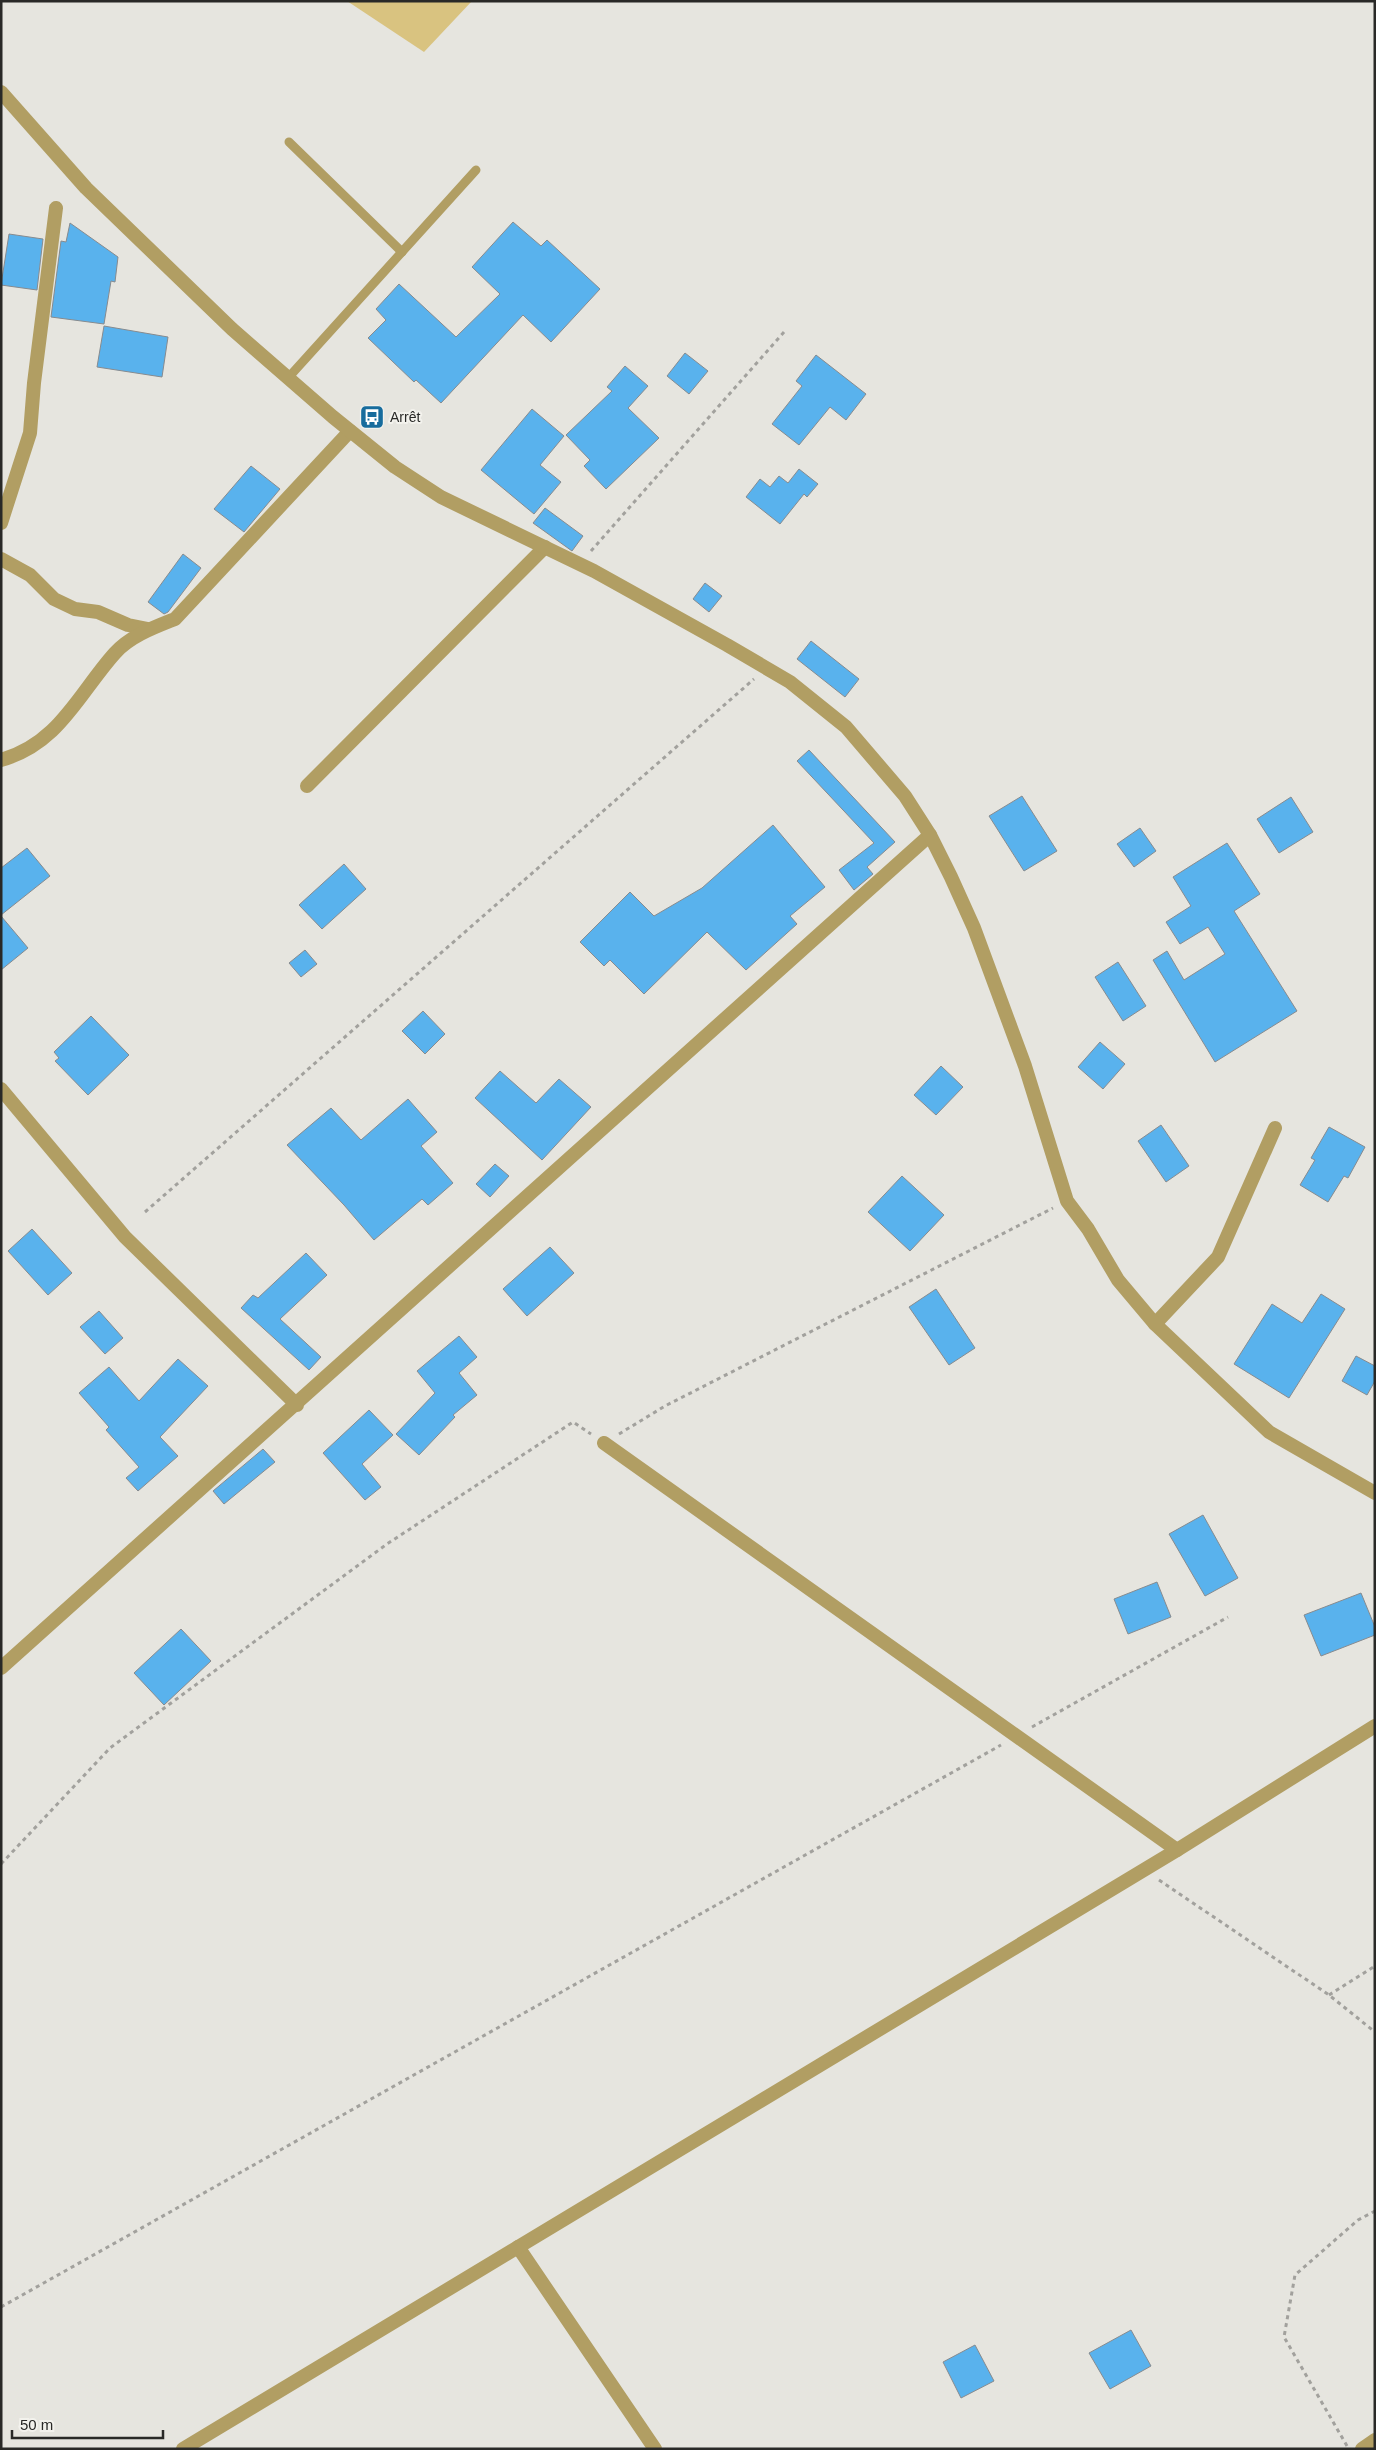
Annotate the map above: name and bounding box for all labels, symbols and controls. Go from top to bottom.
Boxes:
bus stop icon: Arrêt [359,404,385,430]
place label: Arrêt [390,409,420,425]
scale bar [12,2408,164,2440]
text: 50 m [20,2416,53,2433]

